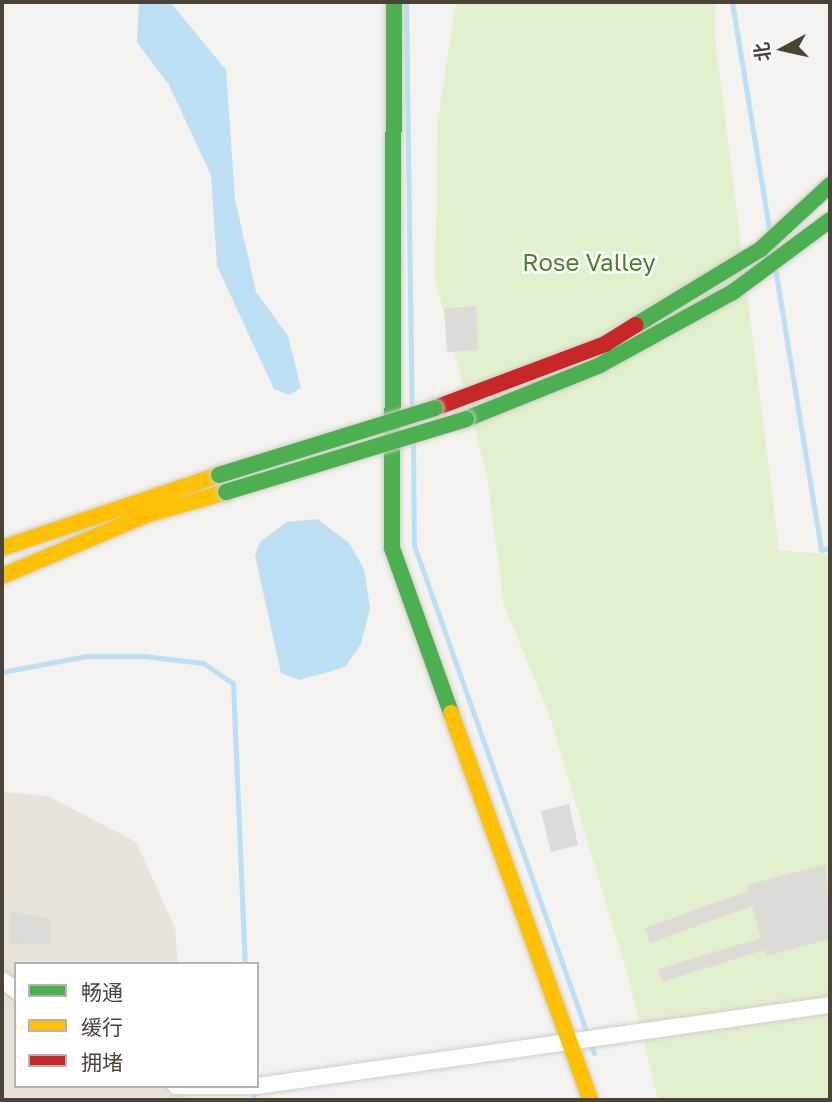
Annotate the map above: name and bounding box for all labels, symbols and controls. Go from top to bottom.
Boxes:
north arrow [748,14,818,84]
text: 北 [749,41,774,63]
park label: Rose Valley [522,248,656,276]
legend [14,962,259,1088]
text: 畅通 [81,979,123,1005]
text: 缓行 [81,1014,123,1040]
text: 拥堵 [81,1049,123,1075]

